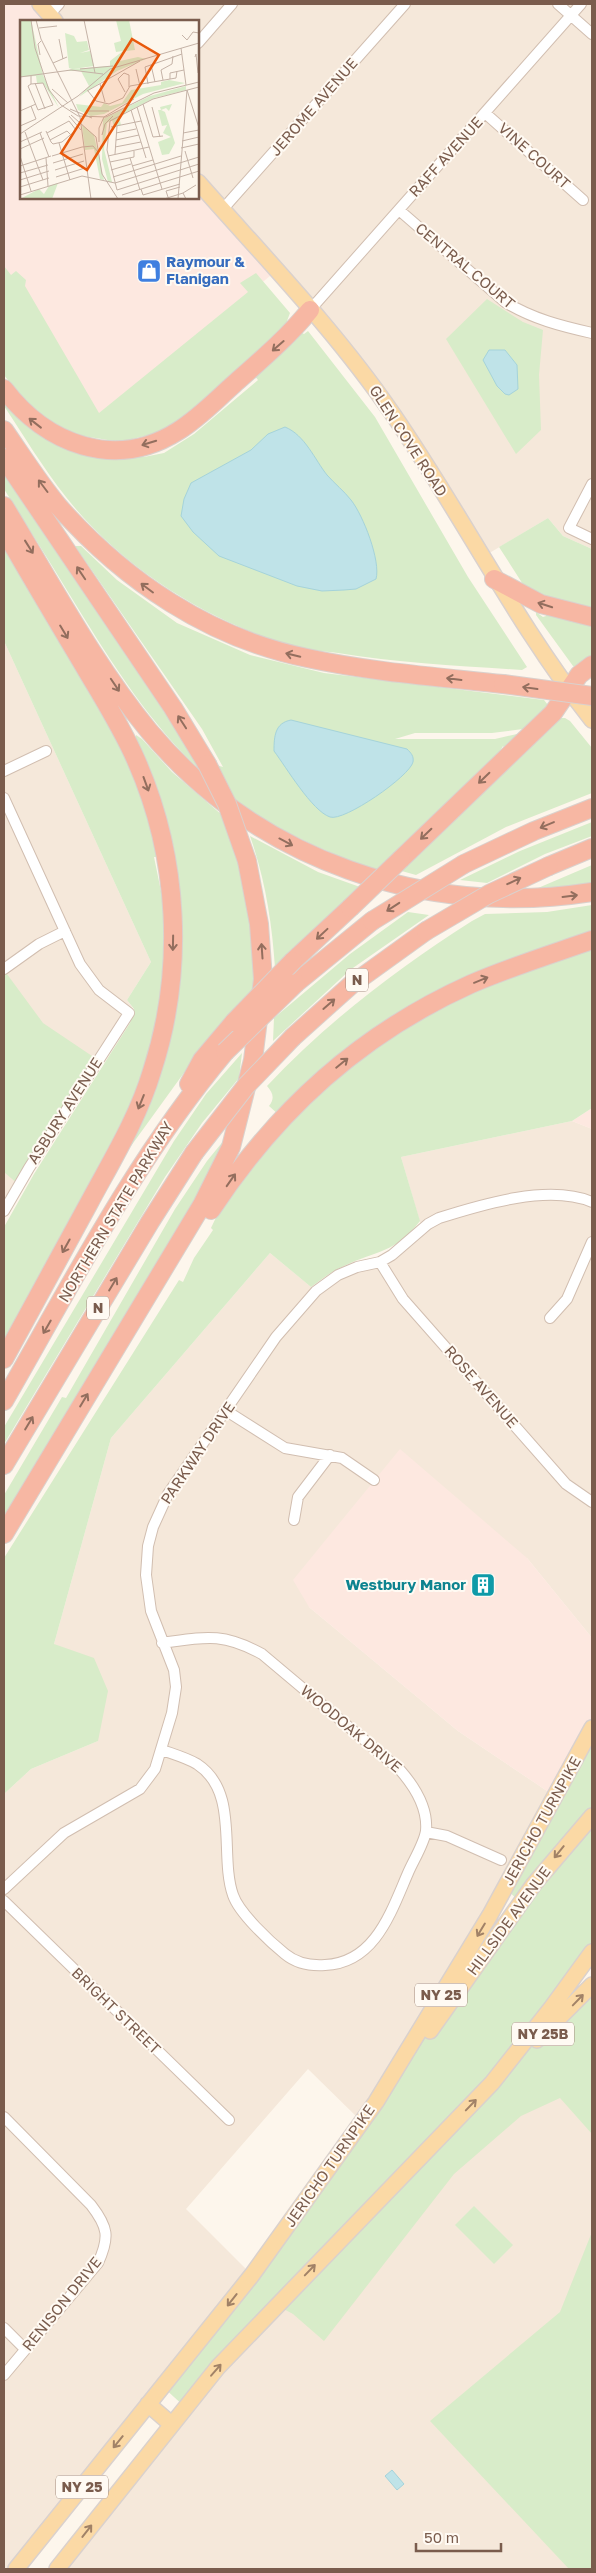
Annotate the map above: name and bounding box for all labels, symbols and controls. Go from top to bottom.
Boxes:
inset map [20,20,199,199]
street label: JEROME AVENUE [266,54,361,159]
street label: RAFF AVENUE [405,113,486,200]
street label: VINE COURT [495,118,574,192]
street label: CENTRAL COURT [412,218,519,312]
place label: Raymour & Flanigan [166,252,245,287]
shop icon: Raymour & Flanigan [136,258,162,284]
one-way arrow [271,340,284,352]
street label: GLEN COVE ROAD [366,381,451,499]
one-way arrow [28,418,42,428]
one-way arrow [142,439,158,449]
one-way arrow [38,479,48,493]
one-way arrow [25,540,35,554]
one-way arrow [76,566,86,580]
one-way arrow [141,582,154,593]
one-way arrow [538,600,553,609]
one-way arrow [60,625,70,639]
one-way arrow [286,650,302,659]
one-way arrow [446,674,462,684]
one-way arrow [110,678,121,692]
one-way arrow [522,683,538,693]
one-way arrow [177,715,187,729]
one-way arrow [479,772,491,784]
one-way arrow [142,776,151,791]
one-way arrow [540,821,555,831]
one-way arrow [420,828,432,840]
one-way arrow [279,837,294,847]
one-way arrow [507,876,522,886]
one-way arrow [561,890,577,900]
one-way arrow [386,903,400,913]
one-way arrow [315,928,328,940]
one-way arrow [168,935,178,951]
one-way arrow [257,944,266,960]
road number: N [346,968,368,992]
one-way arrow [473,975,488,984]
one-way arrow [322,998,335,1009]
street label: ASBURY AVENUE [23,1054,105,1167]
one-way arrow [335,1057,348,1068]
one-way arrow [136,1094,145,1109]
street label: NORTHERN STATE PARKWAY [55,1118,177,1306]
one-way arrow [226,1174,236,1188]
one-way arrow [61,1238,71,1253]
one-way arrow [108,1278,118,1292]
road number: N [87,1296,109,1320]
one-way arrow [41,1319,51,1333]
street label: ROSE AVENUE [441,1341,522,1431]
one-way arrow [80,1394,90,1408]
street label: PARKWAY DRIVE [156,1398,238,1507]
one-way arrow [24,1417,34,1431]
building icon: Westbury Manor [470,1572,496,1598]
place label: Westbury Manor [345,1575,466,1593]
street label: WOODOAK DRIVE [297,1681,406,1776]
street label: JERICHO TURNPIKE [498,1753,584,1888]
one-way arrow [554,1846,565,1859]
street label: HILLSIDE AVENUE [463,1863,554,1978]
one-way arrow [475,1923,485,1937]
street label: BRIGHT STREET [68,1963,165,2057]
road number: NY 25 [415,1984,467,2006]
one-way arrow [571,1994,584,2006]
road number: NY 25B [512,2022,574,2046]
one-way arrow [465,2098,477,2111]
street label: JERICHO TURNPIKE [280,2101,378,2230]
street label: RENISON DRIVE [18,2253,105,2354]
one-way arrow [304,2264,316,2277]
one-way arrow [227,2294,238,2307]
one-way arrow [211,2363,222,2376]
one-way arrow [112,2435,123,2448]
road number: NY 25 [56,2476,108,2498]
scale bar [416,2520,501,2552]
one-way arrow [82,2525,93,2538]
text: 50 m [424,2528,459,2546]

